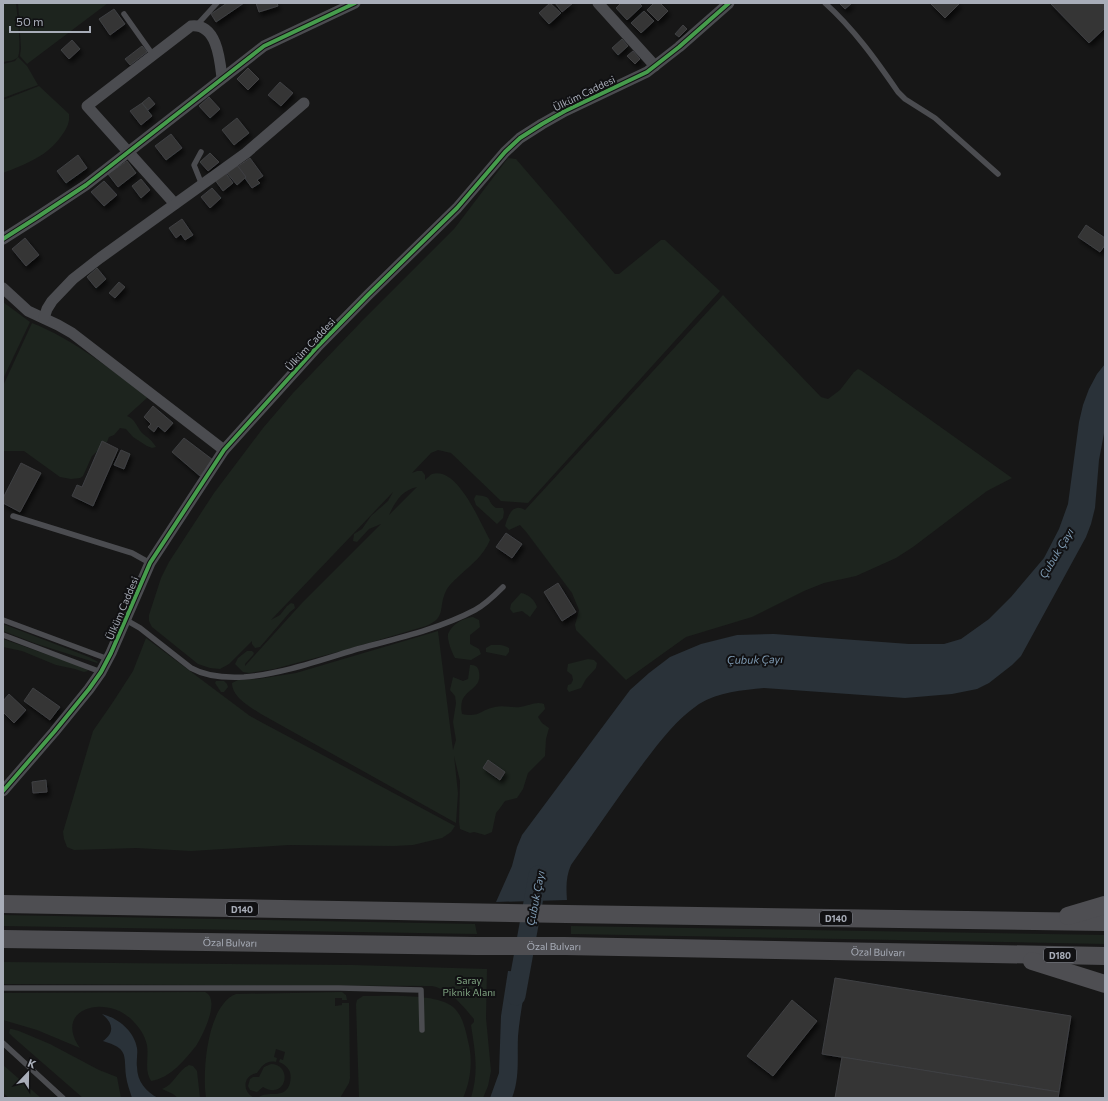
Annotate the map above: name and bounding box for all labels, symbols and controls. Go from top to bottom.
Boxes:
scale bar [10,8,90,34]
text: 50 m [16,14,44,28]
street label: Ülküm Caddesi [551,73,617,113]
street label: Ülküm Caddesi [283,315,337,373]
water label: Çubuk Çayı [1036,526,1076,580]
street label: Ülküm Caddesi [103,575,141,641]
water label: Çubuk Çayı [727,652,783,666]
water label: Çubuk Çayı [523,869,547,927]
road number: D140 [226,902,258,916]
road number: D140 [820,911,852,925]
street label: Özal Bulvarı [203,936,257,949]
street label: Özal Bulvarı [527,940,581,952]
street label: Özal Bulvarı [851,945,905,958]
road number: D180 [1044,948,1076,962]
park label: Saray Piknik Alanı [443,974,495,998]
north arrow [8,1053,48,1093]
text: K [26,1056,38,1071]

